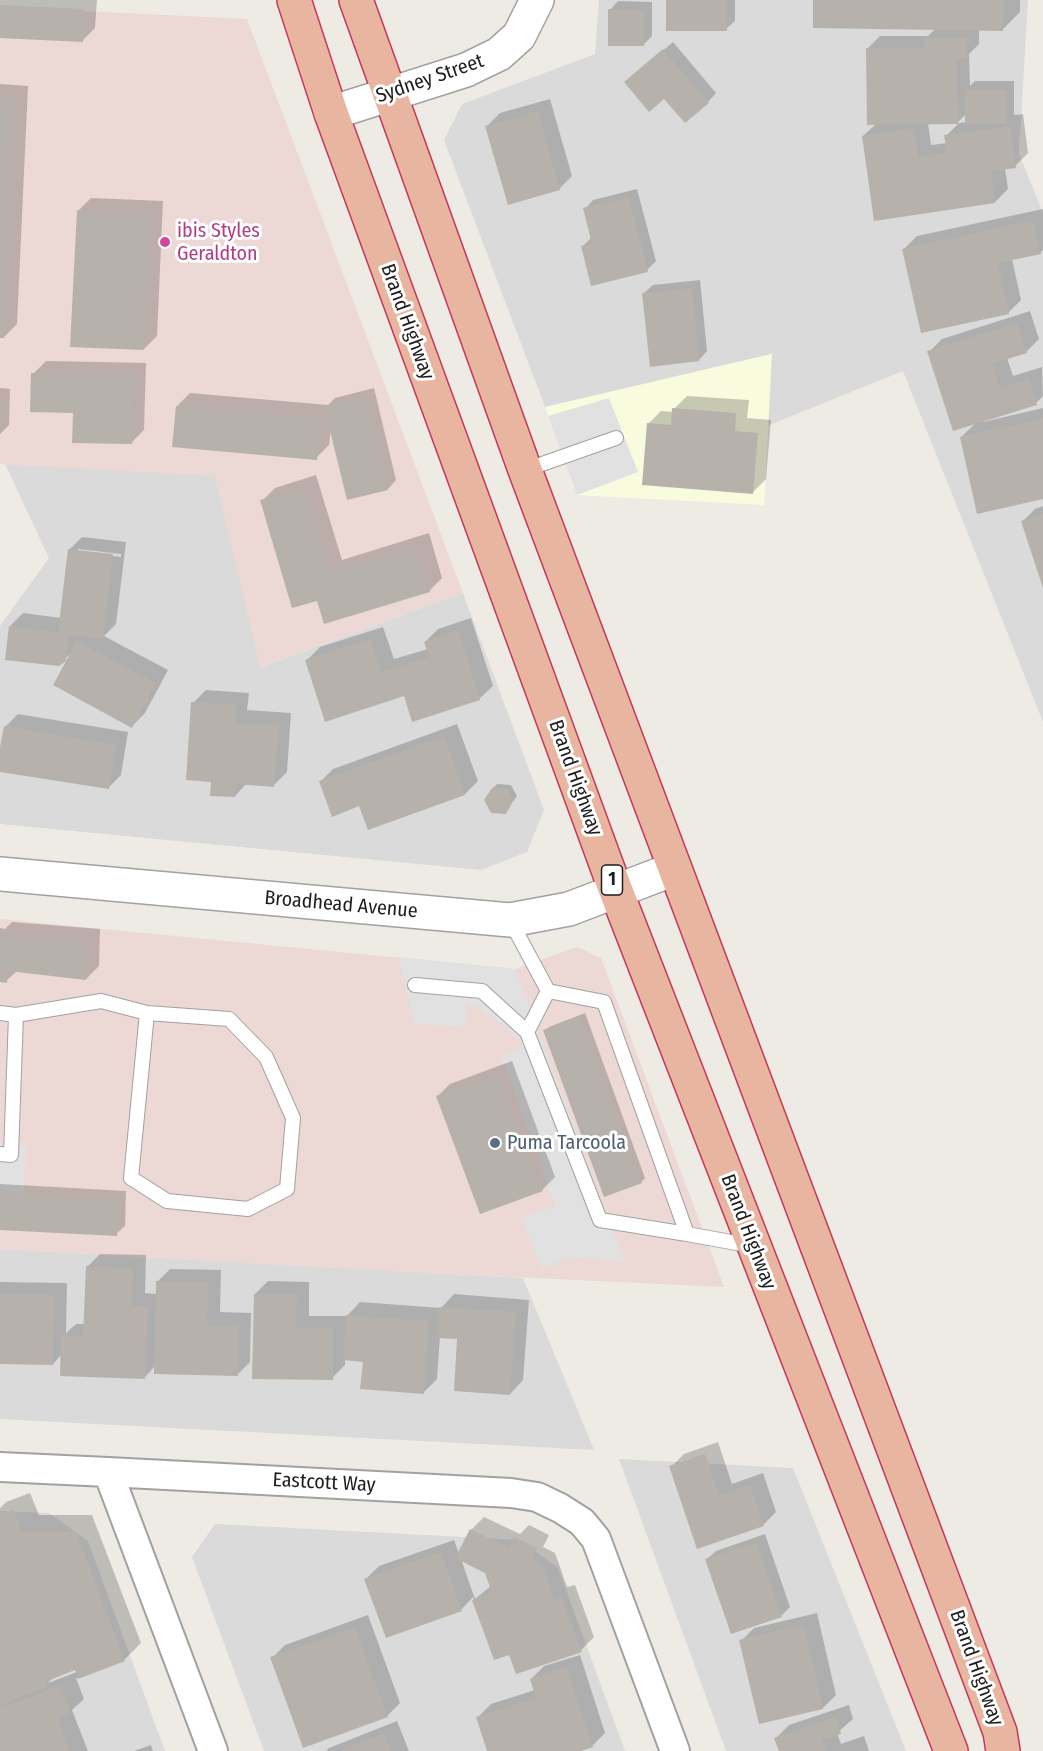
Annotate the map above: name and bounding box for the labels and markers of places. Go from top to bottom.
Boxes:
place label: ibis Styles Geraldton [177,219,260,266]
marker: ibis Styles Geraldton [158,235,172,249]
place label: Puma Tarcoola [507,1131,626,1155]
marker: Puma Tarcoola [488,1136,502,1150]

